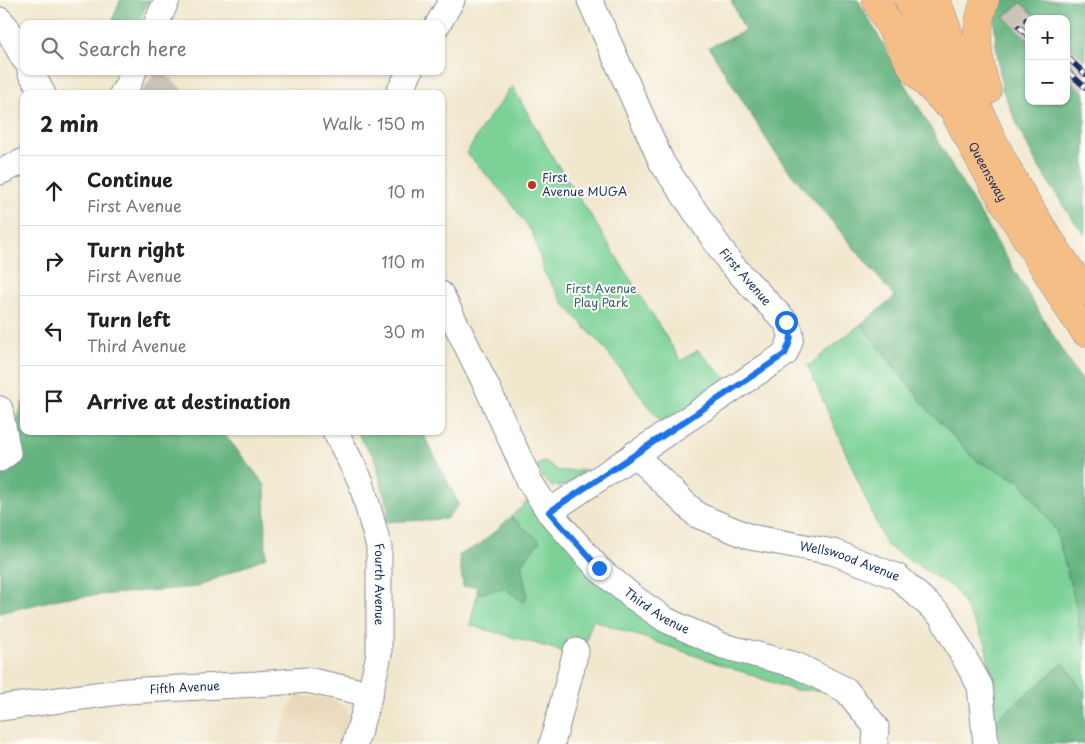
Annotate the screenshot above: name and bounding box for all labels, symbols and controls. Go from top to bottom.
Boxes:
map controls [1025,15,1070,105]
button: + [1025,15,1070,60]
search box [20,20,445,75]
icon: search [38,34,66,62]
text: Search here [78,34,187,62]
button: − [1025,60,1070,105]
text: 2 min [40,107,99,139]
text: Walk · 150 m [322,111,425,135]
street label: Queensway [964,138,1012,205]
text: Continue [87,165,173,193]
place label: First Avenue MUGA [542,168,627,200]
icon: ahead [40,177,68,205]
text: 10 m [388,179,425,203]
marker: First Avenue MUGA [526,179,538,191]
text: First Avenue [87,193,182,217]
text: Turn right [87,235,185,263]
street label: First Avenue [716,244,776,309]
icon: right [40,247,68,275]
text: 110 m [382,249,425,273]
text: First Avenue [87,263,182,287]
park label: First Avenue Play Park [565,279,637,311]
text: Turn left [87,305,171,333]
route start [775,311,798,334]
icon: left [40,317,68,345]
text: 30 m [383,319,425,343]
text: Third Avenue [87,333,187,357]
icon: arrive [40,387,68,415]
text: Arrive at destination [87,387,291,415]
street label: Wellswood Avenue [798,536,903,585]
street label: Fourth Avenue [370,541,390,626]
route end [588,557,611,580]
street label: Third Avenue [620,583,693,638]
street label: Fifth Avenue [149,676,221,698]

